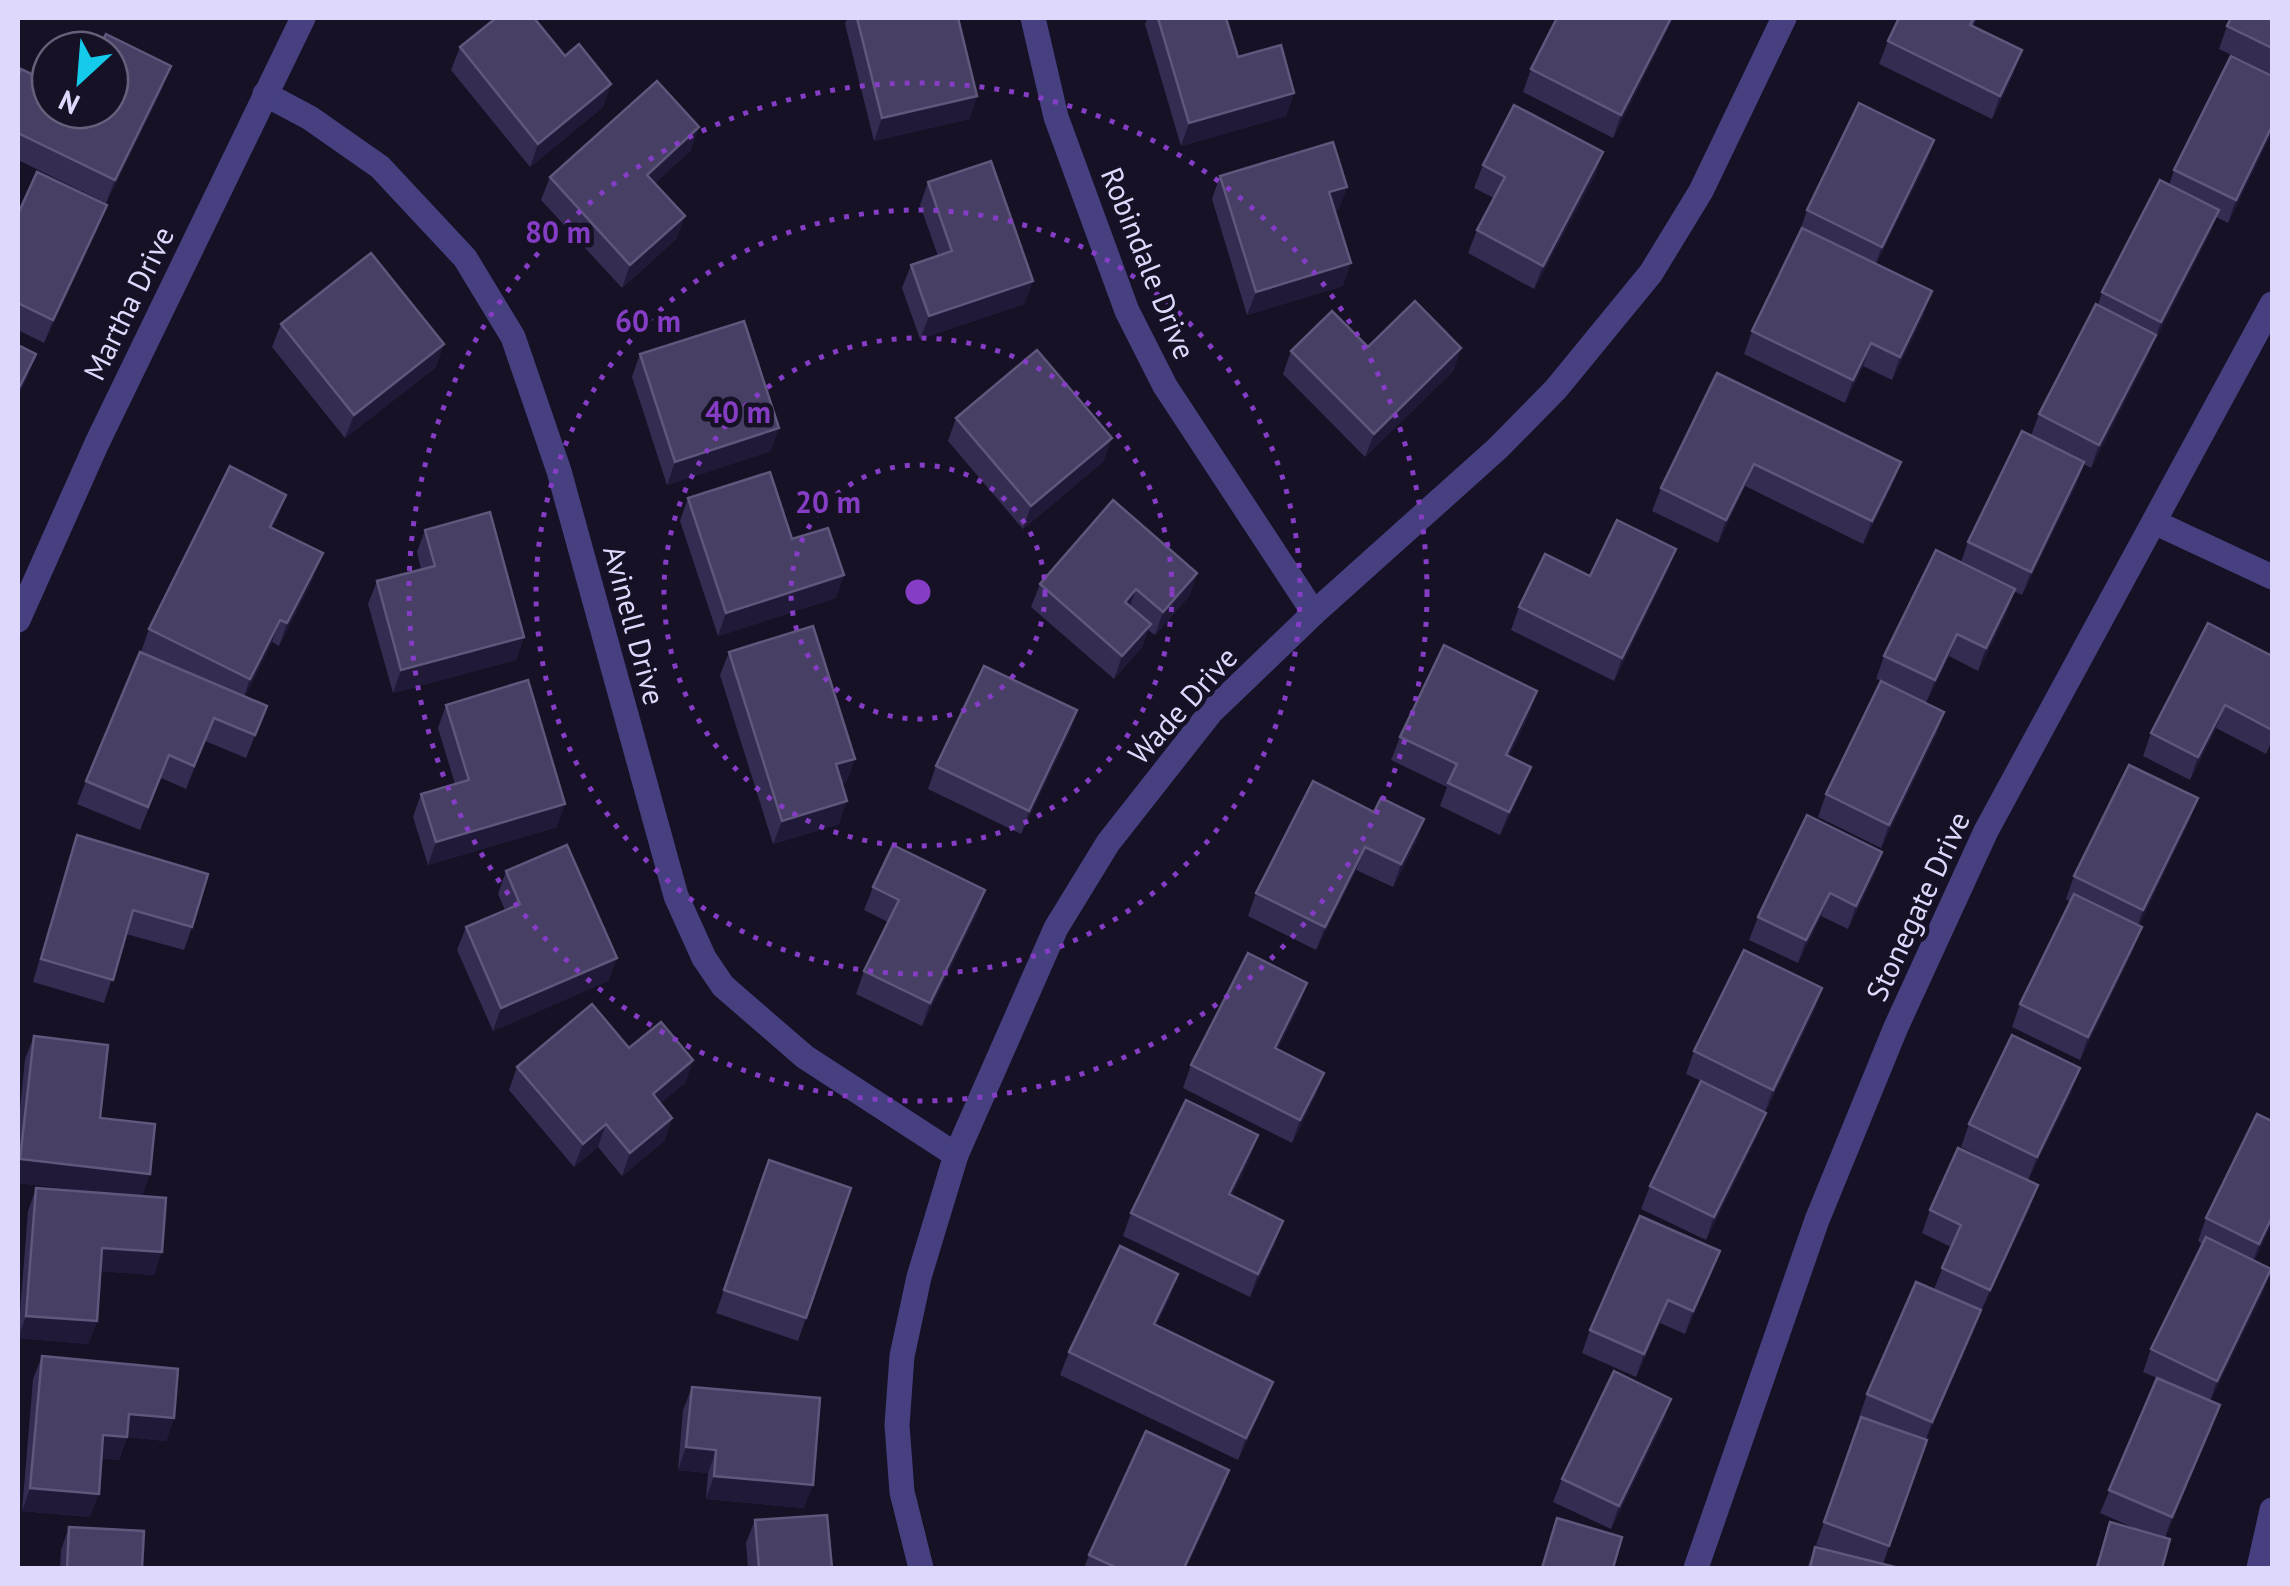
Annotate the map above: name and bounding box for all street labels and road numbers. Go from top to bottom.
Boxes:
street label: Robindale Drive [1093,161,1205,365]
street label: Martha Drive [74,220,182,386]
street label: Avinell Drive [595,541,675,709]
street label: Wade Drive [1119,638,1245,772]
street label: Stonegate Drive [1856,805,1978,1007]

